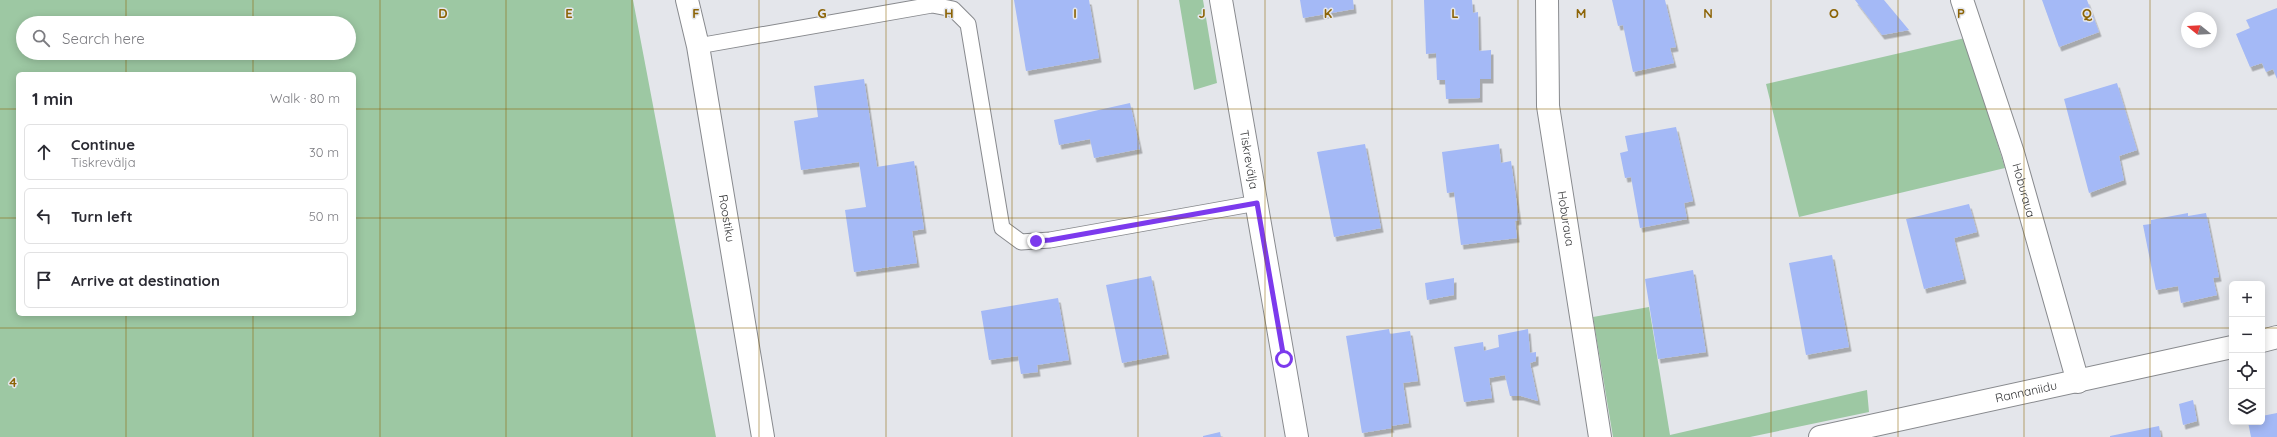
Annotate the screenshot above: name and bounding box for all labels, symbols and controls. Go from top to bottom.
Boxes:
text: D [438,5,448,21]
text: E [565,5,573,21]
text: F [692,5,700,21]
text: G [817,5,827,21]
text: H [944,5,954,21]
text: I [1073,5,1077,21]
text: J [1198,5,1206,21]
text: K [1324,5,1333,21]
text: L [1451,5,1459,21]
text: M [1576,5,1586,21]
text: N [1703,5,1713,21]
text: O [1829,5,1839,21]
text: P [1957,5,1965,21]
text: Q [2082,5,2093,21]
north arrow [2181,12,2217,48]
search box [16,16,356,60]
icon: search [30,27,52,49]
text: Search here [62,29,145,48]
text: 1 min [32,88,73,109]
text: Walk · 80 m [270,90,340,106]
street label: Tiskrevälja [1237,129,1262,190]
text: Continue [71,135,135,154]
icon: ahead [33,141,55,163]
text: 30 m [309,144,339,160]
text: Tiskrevälja [71,154,136,170]
street label: Hoburaua [2009,161,2039,219]
street label: Hoburaua [1554,190,1578,247]
street label: Roostiku [716,193,738,243]
icon: left [33,205,55,227]
text: Turn left [71,207,133,226]
text: 50 m [309,208,339,224]
route end [1027,232,1045,250]
icon: arrive [33,269,55,291]
text: Arrive at destination [71,271,220,290]
map controls [2229,281,2265,425]
button: + [2229,281,2265,317]
button: − [2229,317,2265,353]
route start [1275,350,1293,368]
button: locate [2229,353,2265,389]
text: 4 [9,374,17,390]
street label: Rannaniidu [1994,377,2058,406]
button: layers [2229,389,2265,425]

